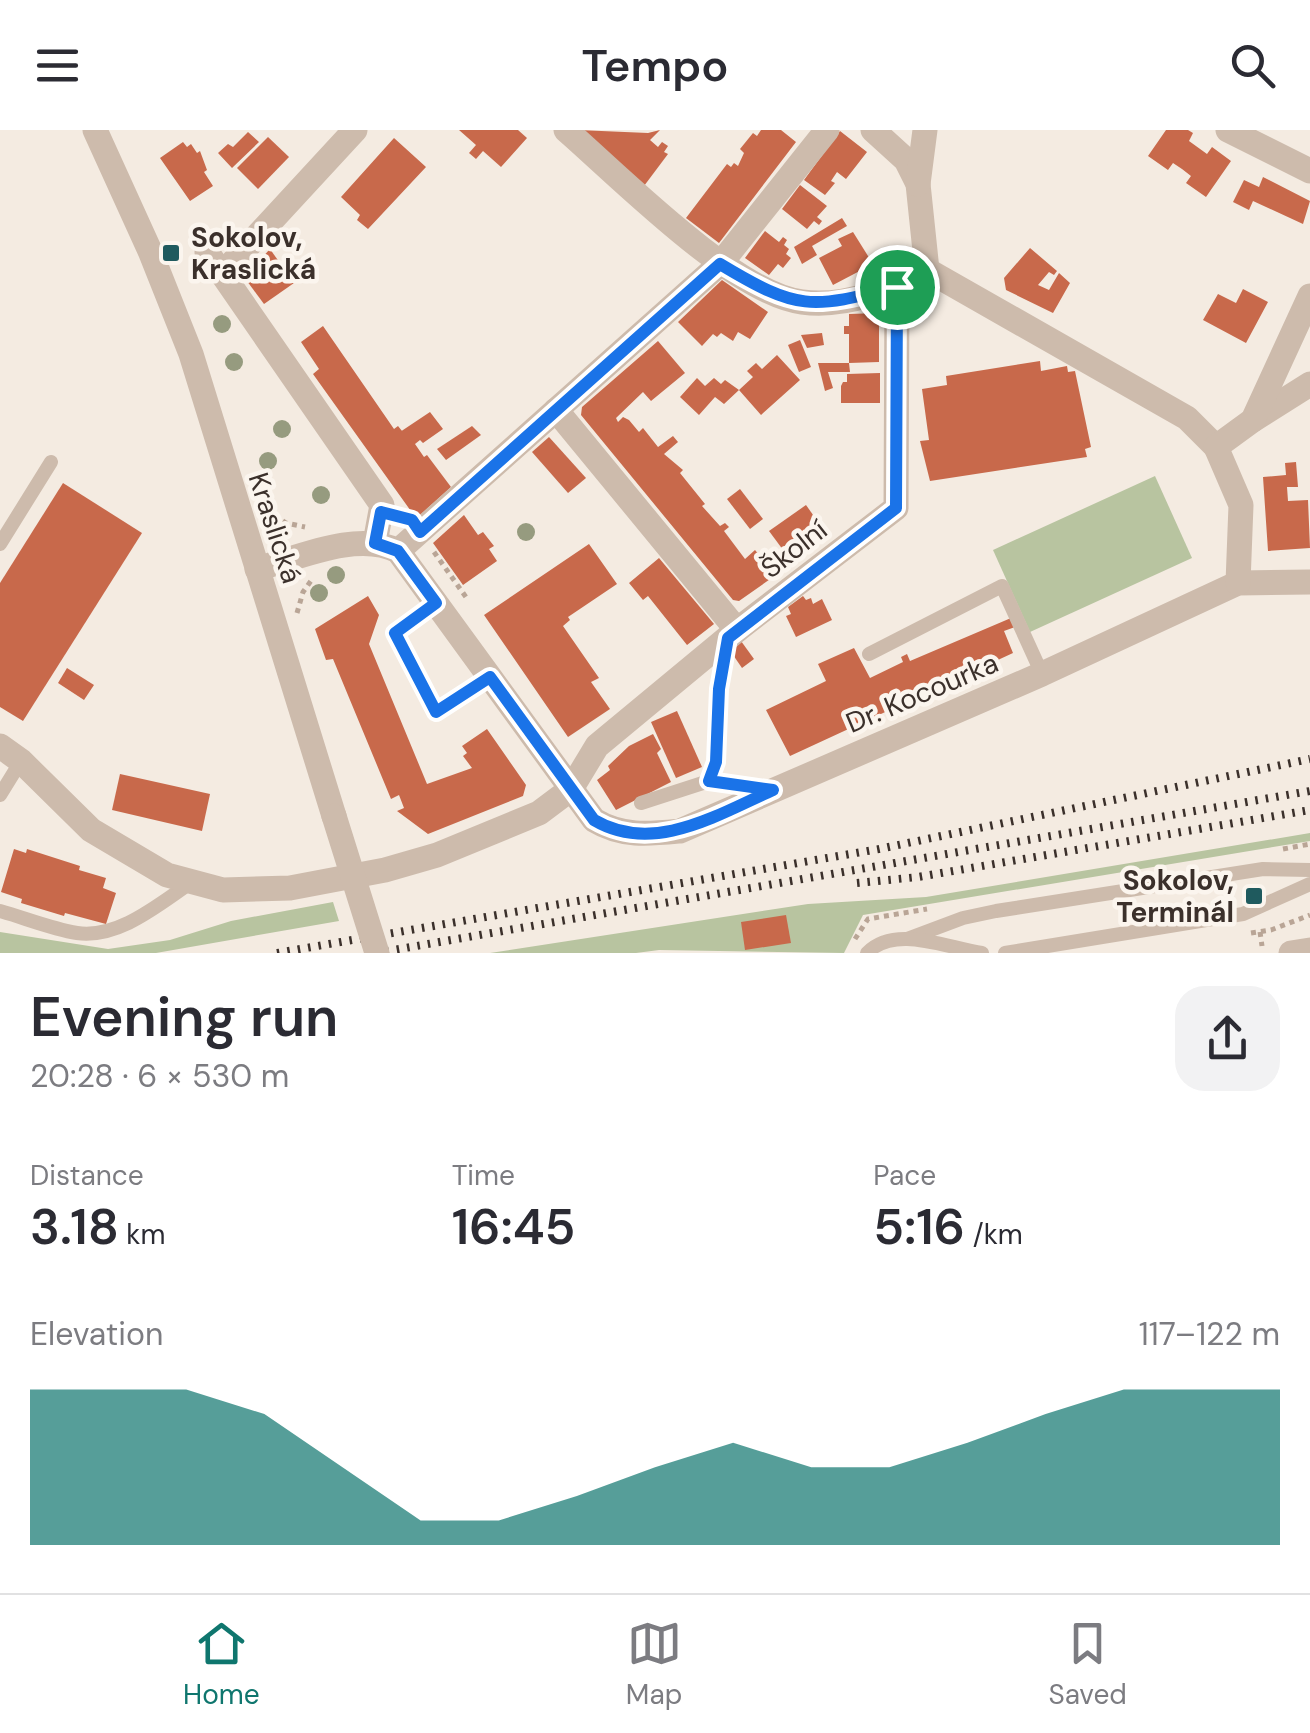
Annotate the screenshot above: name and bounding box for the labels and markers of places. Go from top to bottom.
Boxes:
place label: Sokolov, Kraslická [191,219,316,288]
marker: Sokolov, Kraslická [160,242,182,264]
pin [855,245,940,330]
place label: Sokolov, Terminál [1116,862,1234,931]
marker: Sokolov, Terminál [1243,885,1265,907]

